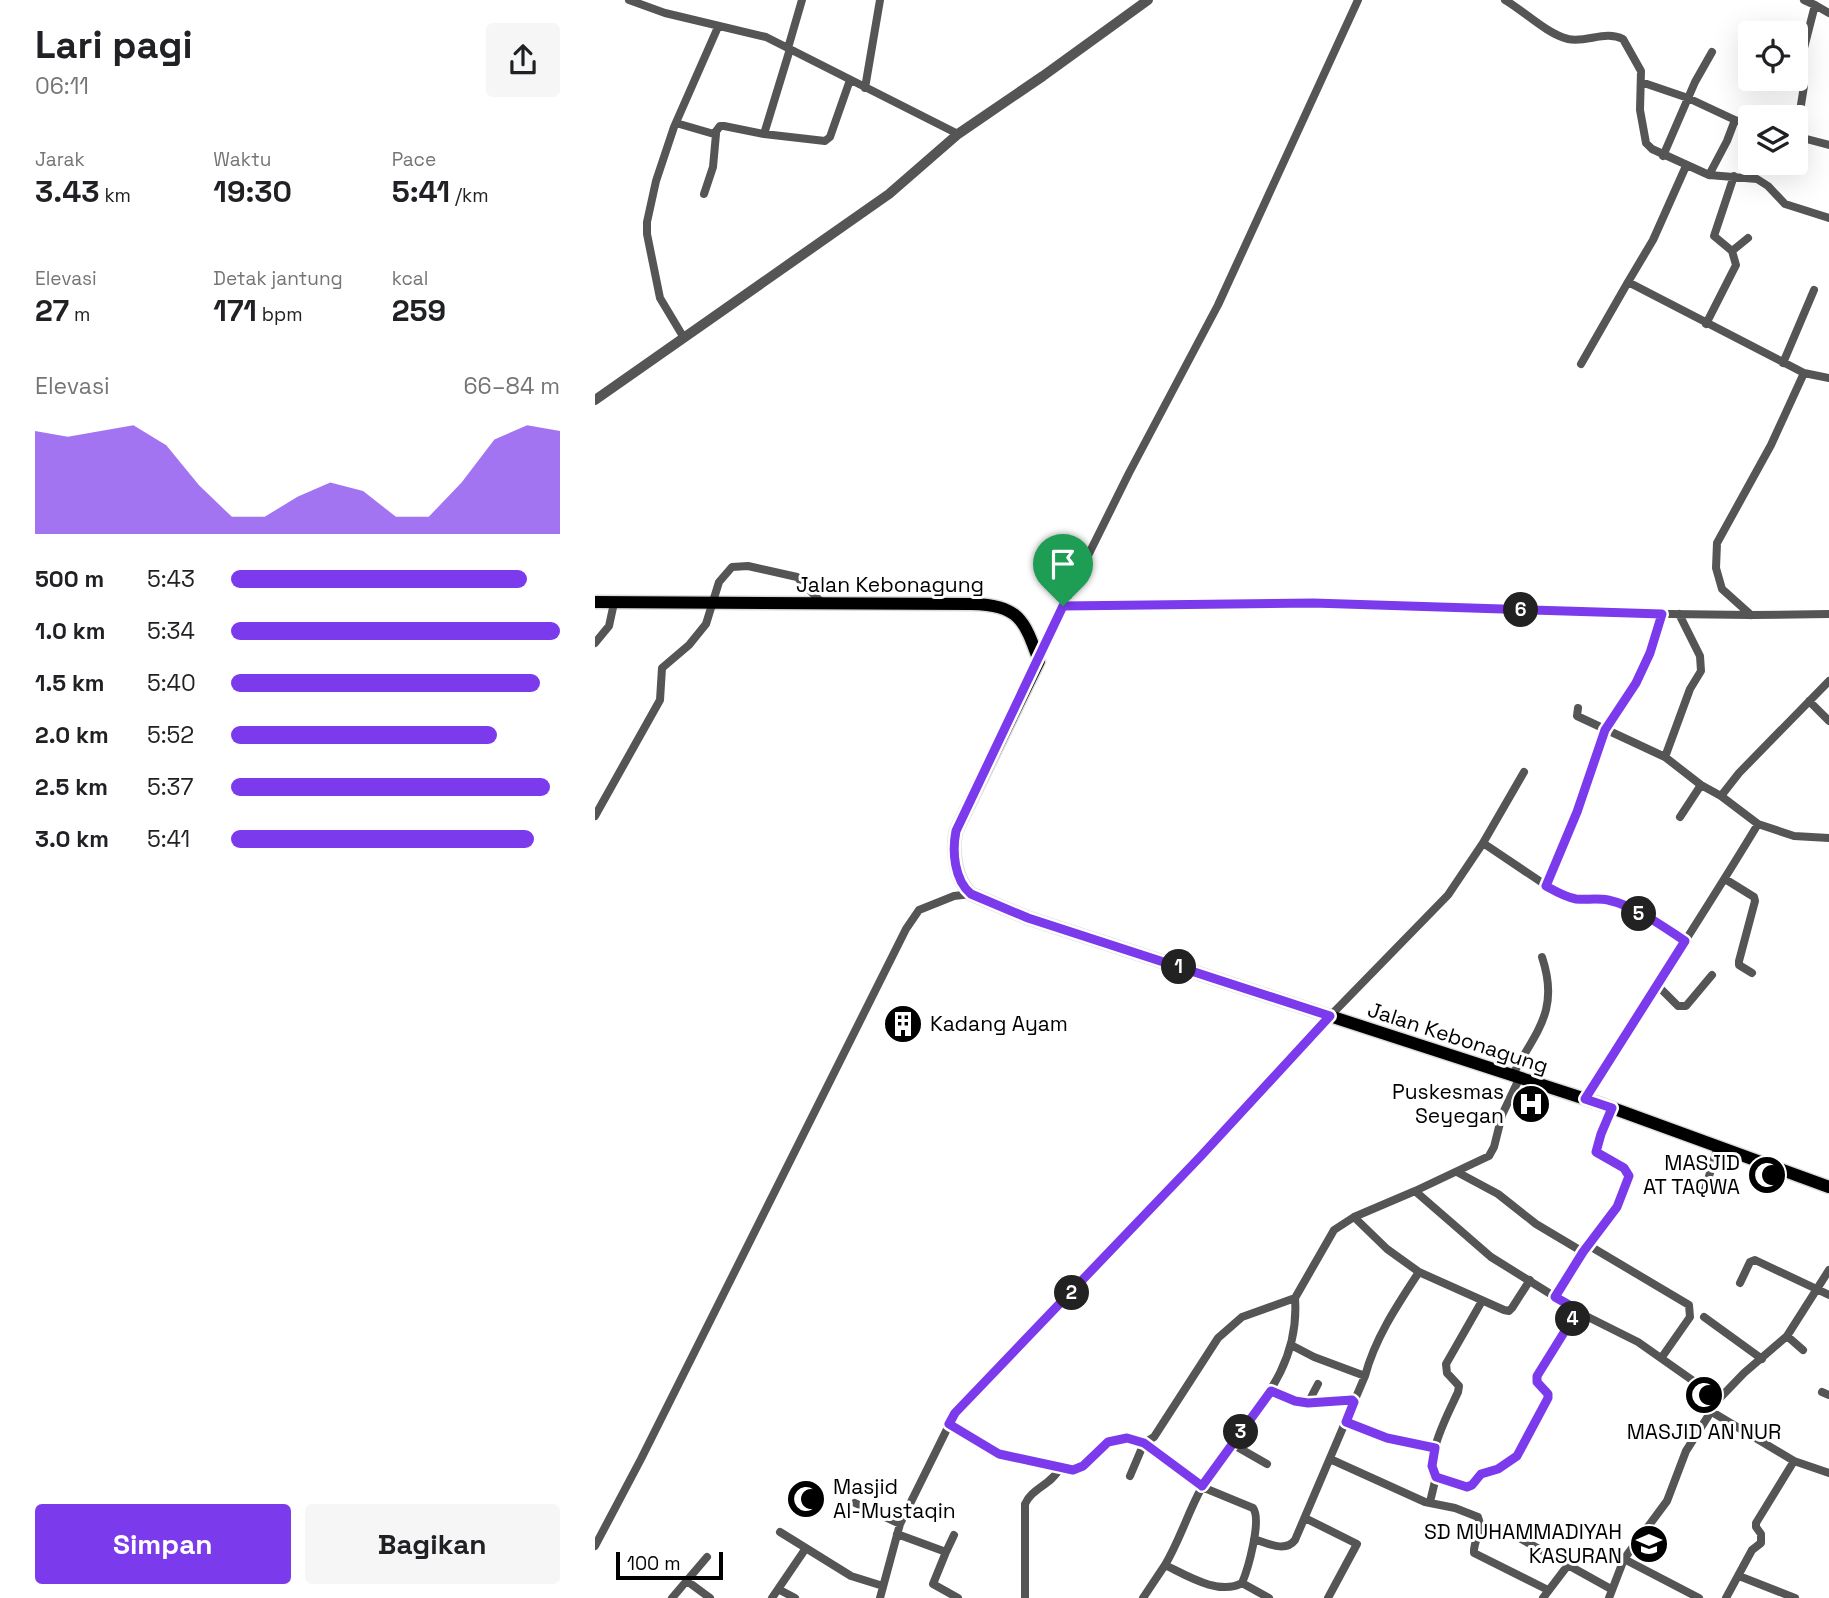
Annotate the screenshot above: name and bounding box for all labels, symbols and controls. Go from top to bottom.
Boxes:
text: Lari pagi [35,21,193,69]
map controls [1738,21,1808,175]
button: locate [1738,21,1808,91]
button: share [486,23,560,97]
text: 06:11 [35,71,89,101]
button: layers [1738,105,1808,175]
text: Jarak [35,147,85,172]
text: Waktu [213,147,271,172]
text: Pace [392,147,436,172]
text: 3.43 [35,172,100,211]
text: 19:30 [213,172,292,211]
text: 5:41 [392,172,450,211]
text: km [100,183,131,208]
text: /km [450,183,489,208]
text: Elevasi [35,266,97,291]
text: Detak jantung [213,266,343,291]
text: kcal [392,266,428,291]
text: 27 [35,291,69,330]
text: 171 [213,291,257,330]
text: 259 [392,291,446,330]
text: m [69,302,90,327]
text: bpm [257,302,302,327]
text: Elevasi [35,371,110,401]
text: 66–84 m [463,371,560,401]
pin [1033,534,1093,606]
icon: arrive [1044,545,1082,583]
text: 500 m [35,564,104,594]
text: 5:43 [147,564,195,594]
street label: Jalan Kebonagung [796,571,984,598]
pin: 6 [1503,592,1539,628]
text: 6 [1515,597,1526,622]
text: 1.0 km [35,616,105,646]
text: 5:34 [147,616,195,646]
text: 1.5 km [35,668,105,698]
text: 5:40 [147,668,196,698]
text: 2.0 km [35,720,109,750]
text: 5:52 [147,720,194,750]
text: 2.5 km [35,772,108,802]
text: 5:37 [147,772,193,802]
text: 3.0 km [35,824,109,854]
text: 5:41 [147,824,190,854]
pin: 5 [1621,897,1657,932]
text: 5 [1633,901,1644,926]
pin: 1 [1161,950,1197,984]
text: 1 [1174,954,1183,979]
street label: Jalan Kebonagung [1365,996,1552,1079]
building icon: Kadang Ayam [882,1003,924,1045]
place label: Kadang Ayam [930,1010,1068,1037]
place label: Puskesmas Seyegan [1392,1078,1504,1129]
hospital icon: Puskesmas Seyegan [1510,1083,1552,1125]
place label: MASJID AT TAQWA [1643,1149,1740,1200]
mosque icon: MASJID AT TAQWA [1746,1154,1788,1196]
pin: 2 [1055,1276,1089,1310]
text: 2 [1066,1280,1077,1305]
pin: 4 [1555,1302,1591,1336]
text: 4 [1566,1306,1579,1331]
mosque icon: MASJID AN NUR [1683,1374,1725,1416]
pin: 3 [1223,1414,1259,1450]
place label: MASJID AN NUR [1627,1418,1781,1445]
text: 3 [1235,1419,1246,1444]
place label: Masjid Al-Mustaqin [833,1473,956,1524]
mosque icon: Masjid Al-Mustaqin [785,1478,827,1520]
button: Simpan [35,1504,291,1584]
button: Bagikan [305,1504,560,1584]
place label: SD MUHAMMADIYAH KASURAN [1424,1518,1622,1569]
school or university icon: SD MUHAMMADIYAH KASURAN [1628,1523,1670,1565]
scale bar [616,1549,723,1581]
text: 100 m [627,1551,681,1576]

